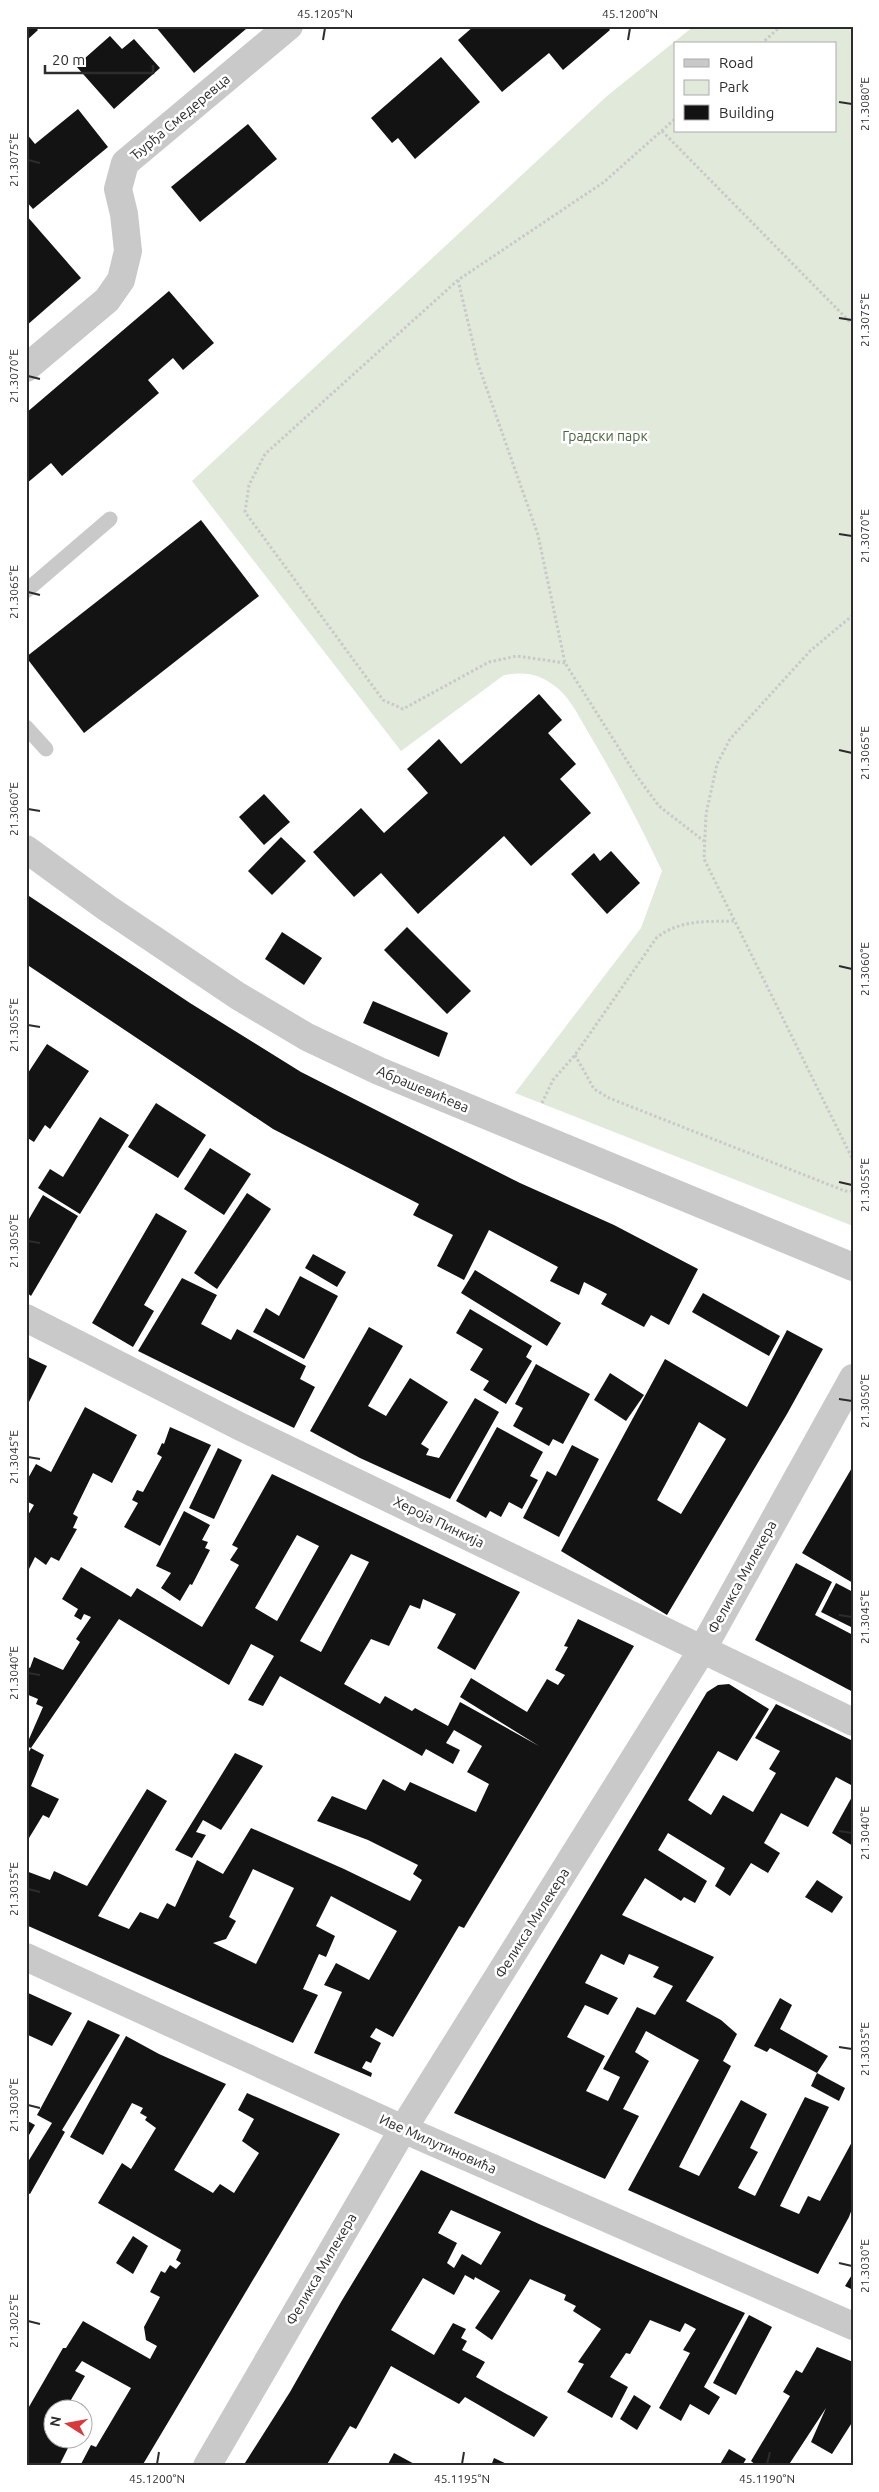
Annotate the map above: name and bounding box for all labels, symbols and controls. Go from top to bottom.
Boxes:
text: 45.1205°N [297,7,353,20]
text: 45.1200°N [602,7,658,20]
scale bar [45,42,152,74]
legend [674,42,836,132]
text: 20 m [52,51,85,68]
text: Road [719,54,754,71]
street label: Ђурђа Смедеревца [127,71,233,163]
text: 21.3080°E [858,77,871,131]
text: Park [719,78,749,95]
text: Building [719,104,774,121]
text: 21.3075°E [7,133,20,187]
text: 21.3075°E [858,293,871,347]
text: 21.3070°E [7,349,20,403]
park label: Градски парк [562,428,648,444]
text: 21.3070°E [858,509,871,563]
text: 21.3065°E [7,565,20,619]
text: 21.3065°E [858,726,871,780]
text: 21.3060°E [7,782,20,836]
text: 21.3060°E [858,942,871,996]
text: 21.3055°E [7,998,20,1052]
street label: Абрашевићева [375,1062,471,1116]
text: 21.3055°E [858,1158,871,1212]
text: 21.3050°E [7,1214,20,1268]
text: 21.3050°E [858,1374,871,1428]
text: 21.3045°E [7,1430,20,1484]
street label: Хероја Пинкија [391,1493,487,1551]
street label: Феликса Милекера [704,1518,780,1636]
text: 21.3045°E [858,1590,871,1644]
text: 21.3040°E [7,1646,20,1700]
text: 21.3040°E [858,1806,871,1860]
text: 21.3035°E [7,1862,20,1916]
street label: Феликса Милекера [492,1865,572,1981]
text: 21.3035°E [858,2022,871,2076]
text: 21.3030°E [7,2078,20,2132]
street label: Иве Милутиновића [377,2111,499,2177]
street label: Феликса Милекера [282,2210,360,2328]
text: 21.3030°E [858,2239,871,2293]
text: 21.3025°E [7,2294,20,2348]
north arrow [42,2400,92,2450]
text: N [46,2415,64,2428]
text: 45.1200°N [129,2472,185,2485]
text: 45.1195°N [434,2472,490,2485]
text: 45.1190°N [739,2472,795,2485]

